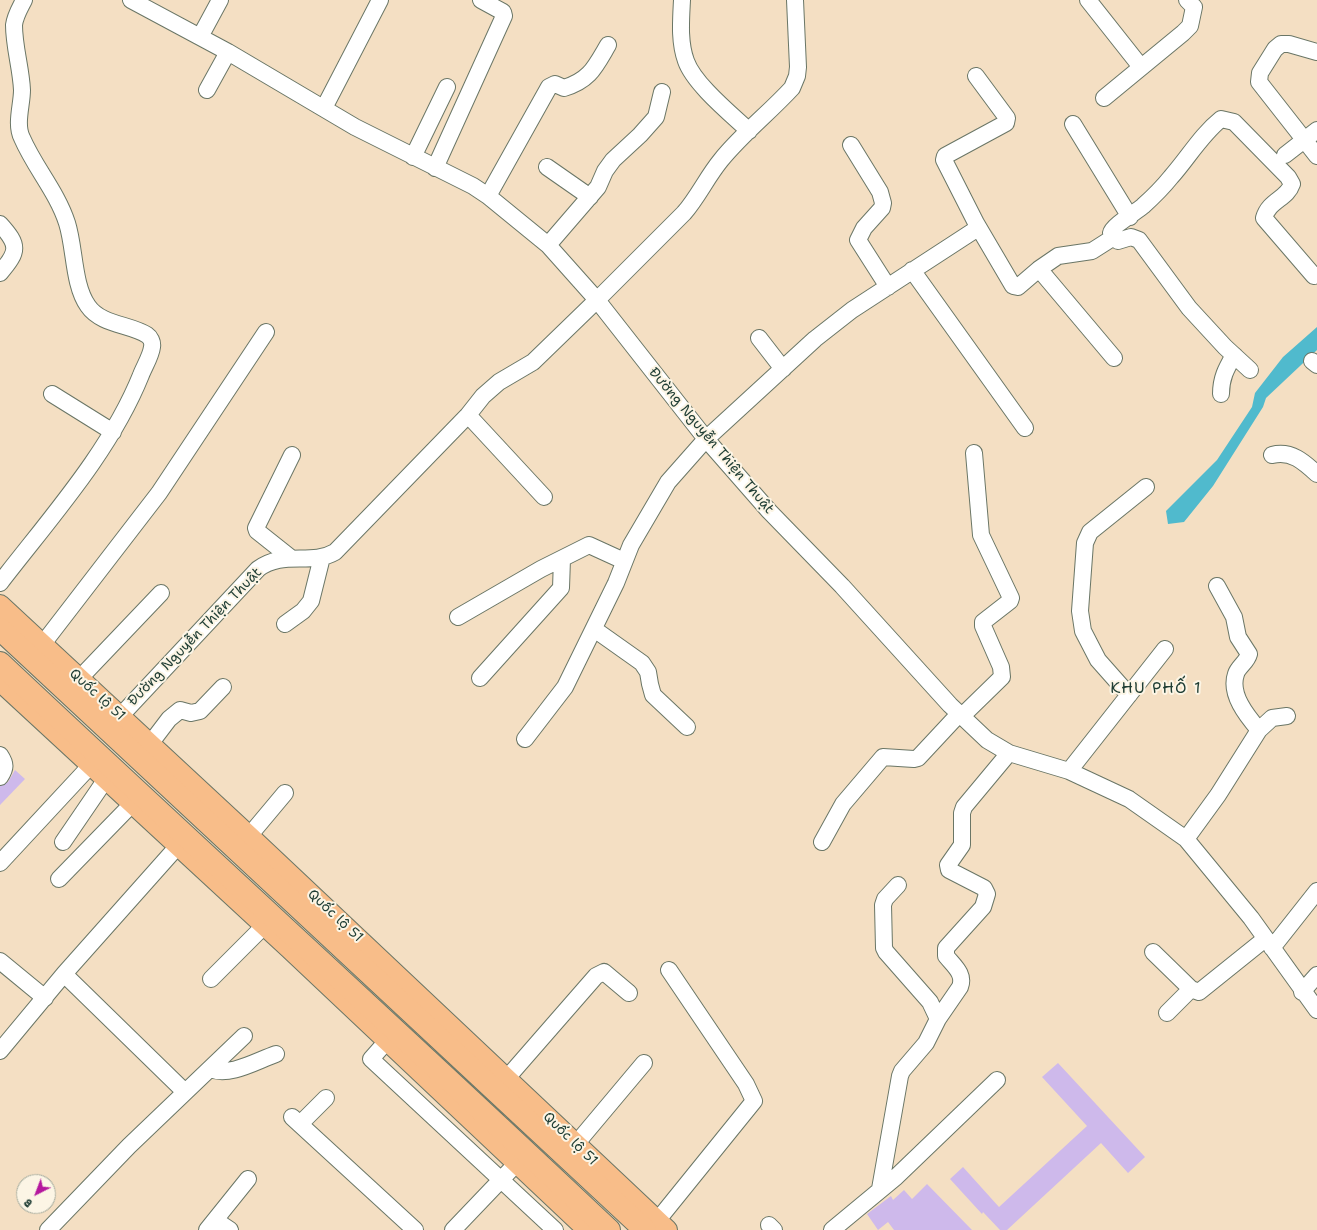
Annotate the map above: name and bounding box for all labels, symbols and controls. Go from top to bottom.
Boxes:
street label: Đường Nguyễn Thiện Thuật [645,364,777,518]
street label: Đường Nguyễn Thiện Thuật [124,564,266,710]
street label: Quốc lộ 51 [66,666,128,724]
district label: KHU PHỐ 1 [1110,679,1202,699]
street label: Quốc lộ 51 [304,886,366,946]
street label: Quốc lộ 51 [539,1109,601,1169]
north arrow [16,1174,56,1214]
text: B [21,1195,36,1210]

